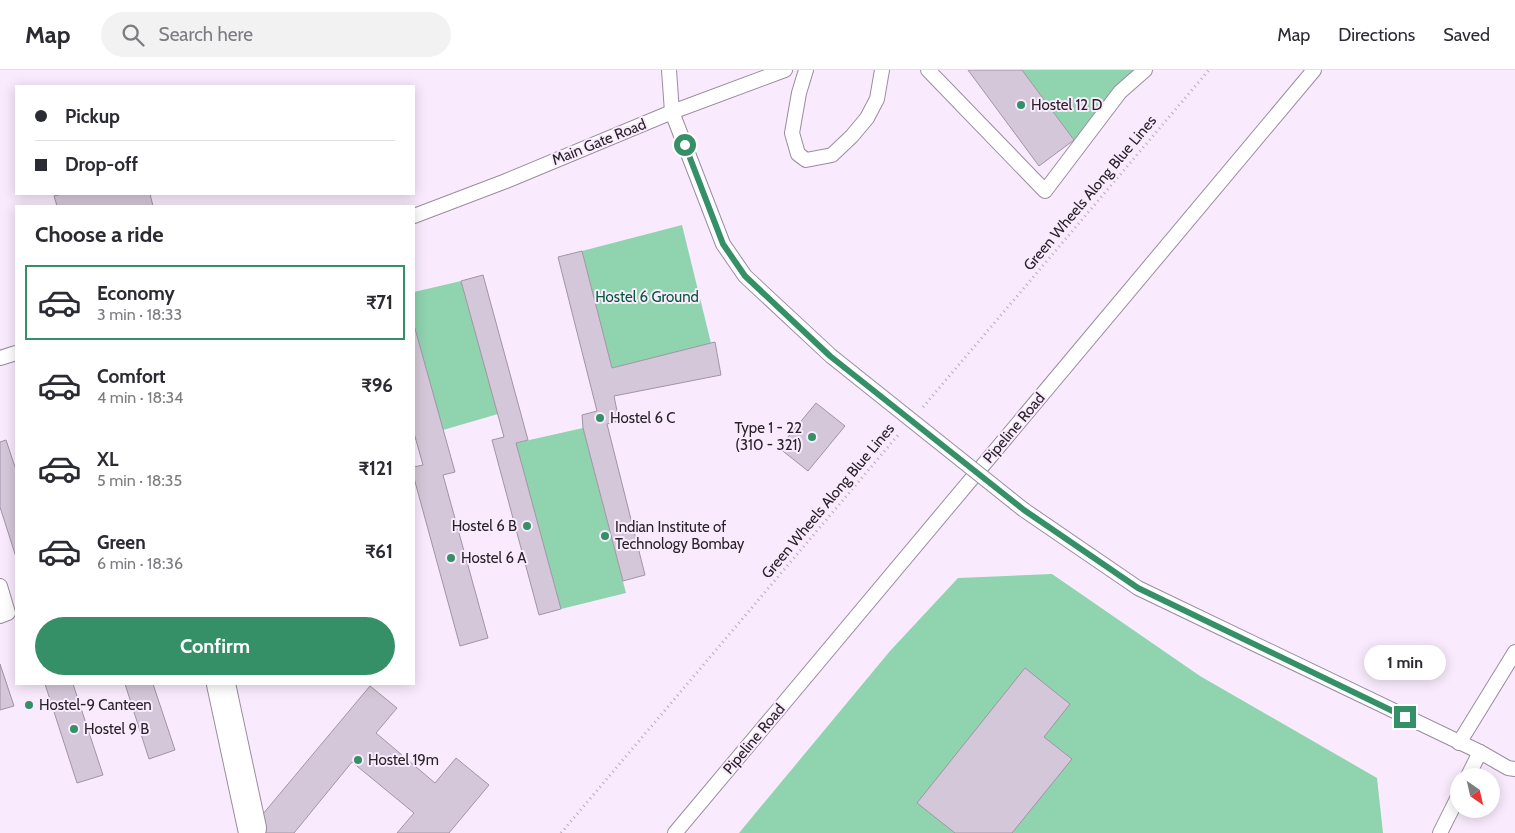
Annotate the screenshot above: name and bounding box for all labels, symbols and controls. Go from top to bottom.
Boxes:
search box [101,12,451,57]
text: Map [25,20,71,49]
icon: search [119,21,147,49]
text: Search here [159,23,253,46]
text: Map [1277,24,1310,46]
text: Directions [1338,24,1415,46]
text: Saved [1443,24,1490,46]
place label: Hostel 12 D [1031,96,1103,114]
marker: Hostel 12 D [1015,99,1027,111]
text: Pickup [65,105,120,128]
street label: Green Wheels Along Blue Lines [1020,112,1160,274]
street label: Main Gate Road [549,115,649,169]
route start [674,134,696,156]
text: Drop-off [65,153,138,176]
text: Choose a ride [35,221,164,248]
icon: car [37,280,82,325]
text: Economy [97,282,175,305]
park label: Hostel 6 Ground [595,288,699,306]
text: ₹71 [366,291,393,314]
text: 3 min · 18:33 [97,305,182,324]
icon: car [37,363,82,408]
text: Comfort [97,365,166,388]
text: ₹96 [361,374,393,397]
text: 4 min · 18:34 [97,388,183,407]
street label: Pipeline Road [979,389,1049,467]
place label: Hostel 6 C [610,409,676,427]
marker: Hostel 6 C [594,412,606,424]
place label: Type 1 - 22 (310 - 321) [735,419,802,454]
street label: Green Wheels Along Blue Lines [758,420,898,582]
marker: Type 1 - 22 (310 - 321) [806,431,818,443]
icon: car [37,446,82,491]
text: XL [97,448,118,471]
text: ₹121 [359,457,393,480]
text: 5 min · 18:35 [97,471,182,490]
place label: Hostel 6 B [452,517,517,535]
place label: Indian Institute of Technology Bombay [615,518,745,553]
marker: Hostel 6 B [521,520,533,532]
icon: car [37,529,82,574]
marker: Indian Institute of Technology Bombay [599,530,611,542]
text: Green [97,531,146,554]
text: ₹61 [365,540,393,563]
place label: Hostel 6 A [461,549,527,567]
marker: Hostel 6 A [445,552,457,564]
text: 6 min · 18:36 [97,554,183,573]
button: Confirm [35,617,395,675]
callout: 1 min [1364,644,1446,680]
text: 1 min [1387,653,1423,672]
place label: Hostel-9 Canteen [39,696,152,714]
marker: Hostel-9 Canteen [23,699,35,711]
street label: Pipeline Road [719,700,789,778]
route end [1394,706,1416,728]
place label: Hostel 9 B [84,720,149,738]
marker: Hostel 9 B [68,723,80,735]
place label: Hostel 19m [368,751,439,769]
marker: Hostel 19m [352,754,364,766]
north arrow [1450,768,1500,818]
map controls [1450,768,1500,818]

